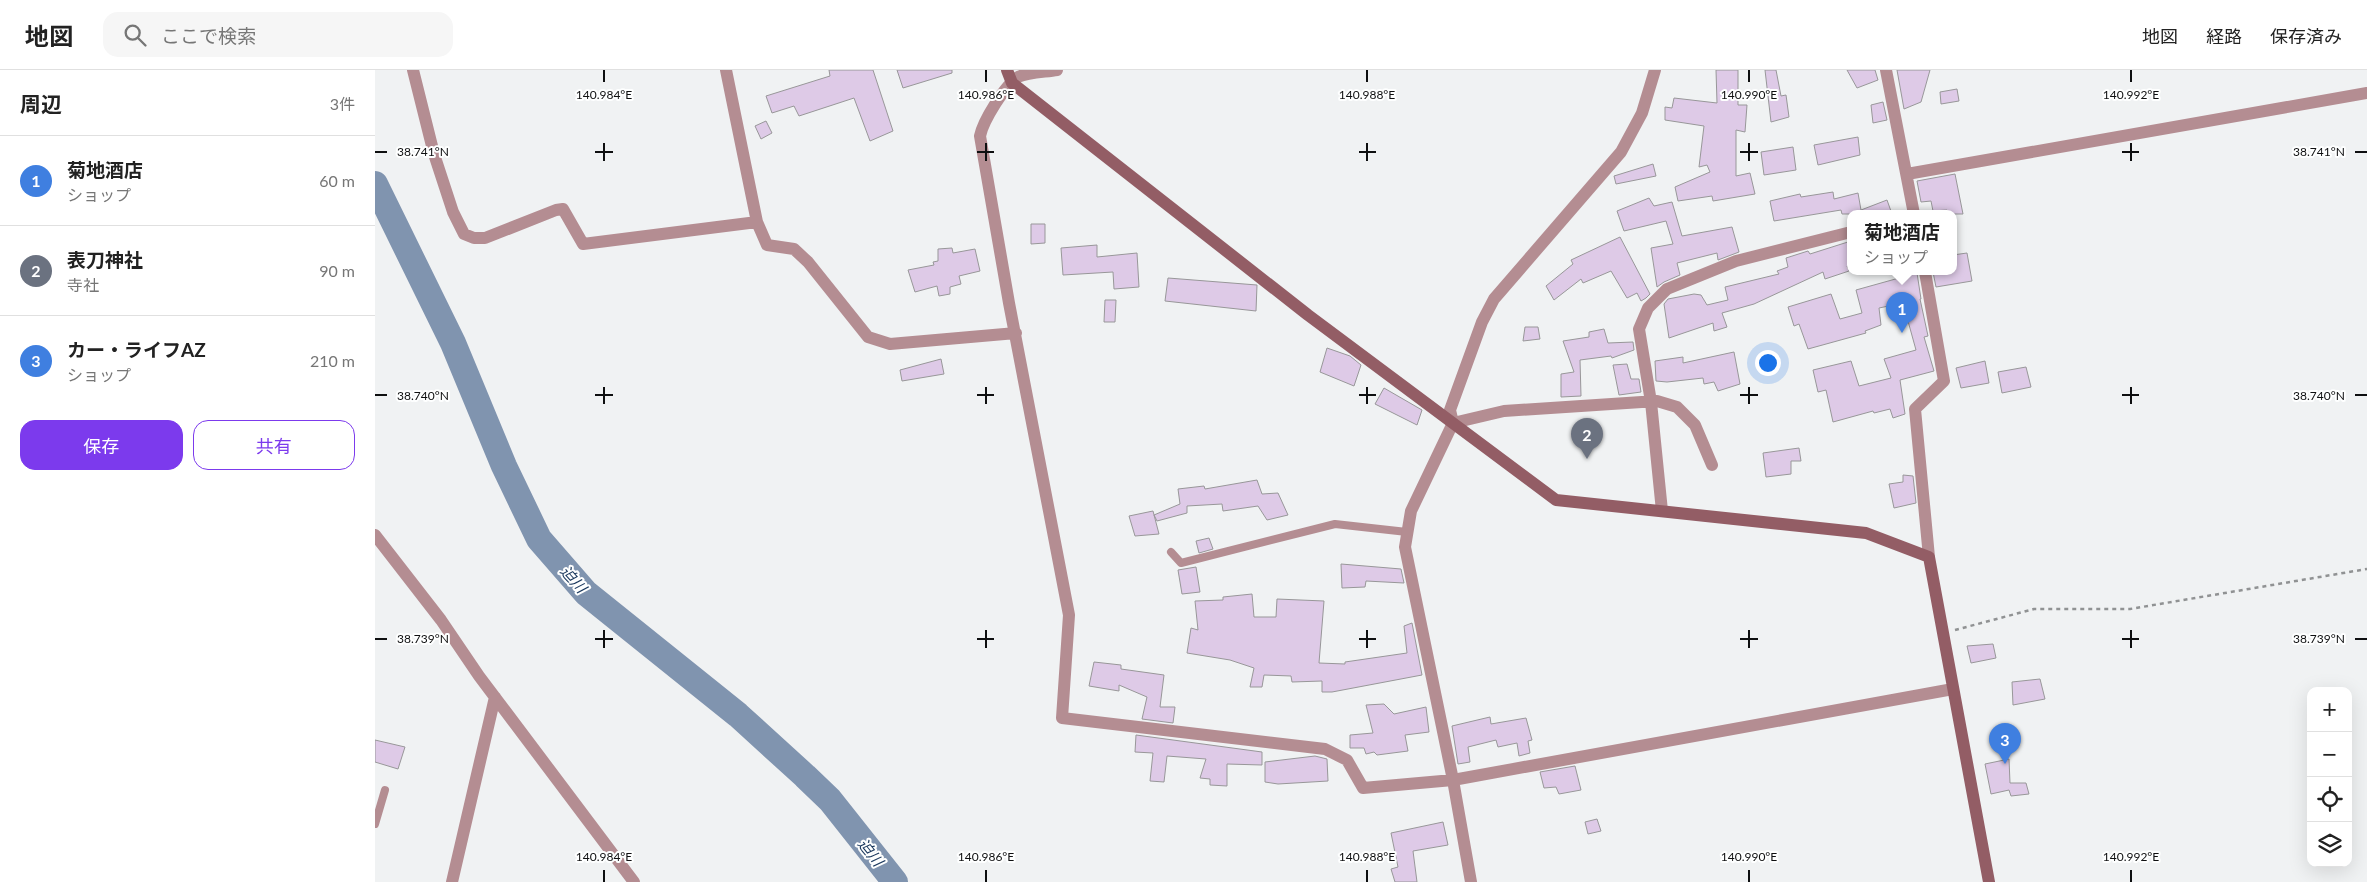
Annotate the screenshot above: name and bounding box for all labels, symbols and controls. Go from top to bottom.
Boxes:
search box [103,12,453,57]
text: 地図 [25,21,73,50]
icon: search [121,21,149,49]
text: ここで検索 [161,24,256,47]
text: 地図 [2142,25,2178,47]
text: 経路 [2206,25,2242,47]
text: 保存済み [2270,25,2342,47]
text: 140.984°E [576,87,632,102]
text: 140.986°E [958,87,1014,102]
text: 140.988°E [1339,87,1395,102]
text: 140.990°E [1721,87,1777,102]
text: 140.992°E [2103,87,2159,102]
text: 周辺 [20,91,62,116]
text: 3件 [330,94,355,113]
text: 38.741°N [397,144,449,159]
text: 38.741°N [2293,144,2345,159]
text: 菊地酒店 [67,158,143,181]
text: 1 [31,171,41,190]
text: 60 m [319,171,355,190]
text: ショップ [67,185,131,204]
popup [1847,210,1957,275]
text: 菊地酒店 [1864,220,1940,243]
text: ショップ [1864,247,1928,266]
text: 表刀神社 [67,248,143,271]
text: 2 [31,261,41,280]
text: 90 m [319,261,355,280]
text: 寺社 [67,275,99,294]
pin: 1 [1886,292,1918,333]
text: カー・ライフAZ [67,338,206,361]
your location [1755,350,1781,376]
text: 3 [31,351,41,370]
text: 210 m [310,351,355,370]
text: ショップ [67,365,131,384]
text: 38.740°N [397,388,449,403]
text: 38.740°N [2293,388,2345,403]
pin: 2 [1571,418,1603,459]
button: 保存 [20,420,183,470]
button: 共有 [193,420,355,470]
water label: 迫川 [557,562,592,598]
text: 38.739°N [397,631,449,646]
text: 38.739°N [2293,631,2345,646]
map controls [2307,687,2352,867]
button: + [2307,687,2352,732]
pin: 3 [1989,723,2021,764]
button: − [2307,732,2352,777]
button: locate [2307,777,2352,822]
button: layers [2307,822,2352,867]
water label: 迫川 [855,835,889,871]
text: 140.984°E [576,849,632,864]
text: 140.986°E [958,849,1014,864]
text: 140.988°E [1339,849,1395,864]
text: 140.990°E [1721,849,1777,864]
text: 140.992°E [2103,849,2159,864]

